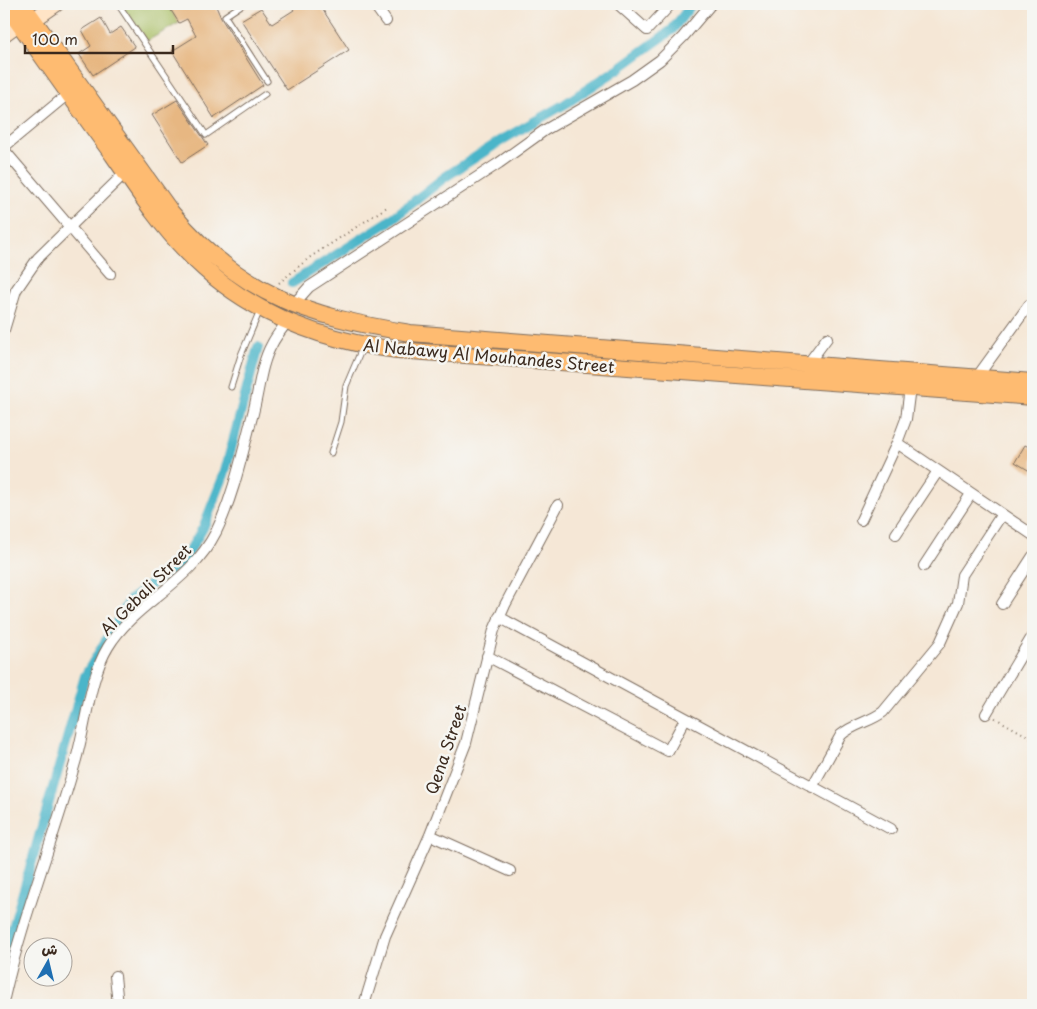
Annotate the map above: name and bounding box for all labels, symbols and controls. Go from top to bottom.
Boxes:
scale bar [25,22,172,54]
text: 100 m [32,27,78,50]
street label: Al Nabawy Al Mouhandes Street [362,332,616,378]
street label: Al Gebali Street [94,537,197,640]
street label: Qena Street [418,700,472,797]
north arrow [22,936,72,986]
text: ش [41,937,59,960]

